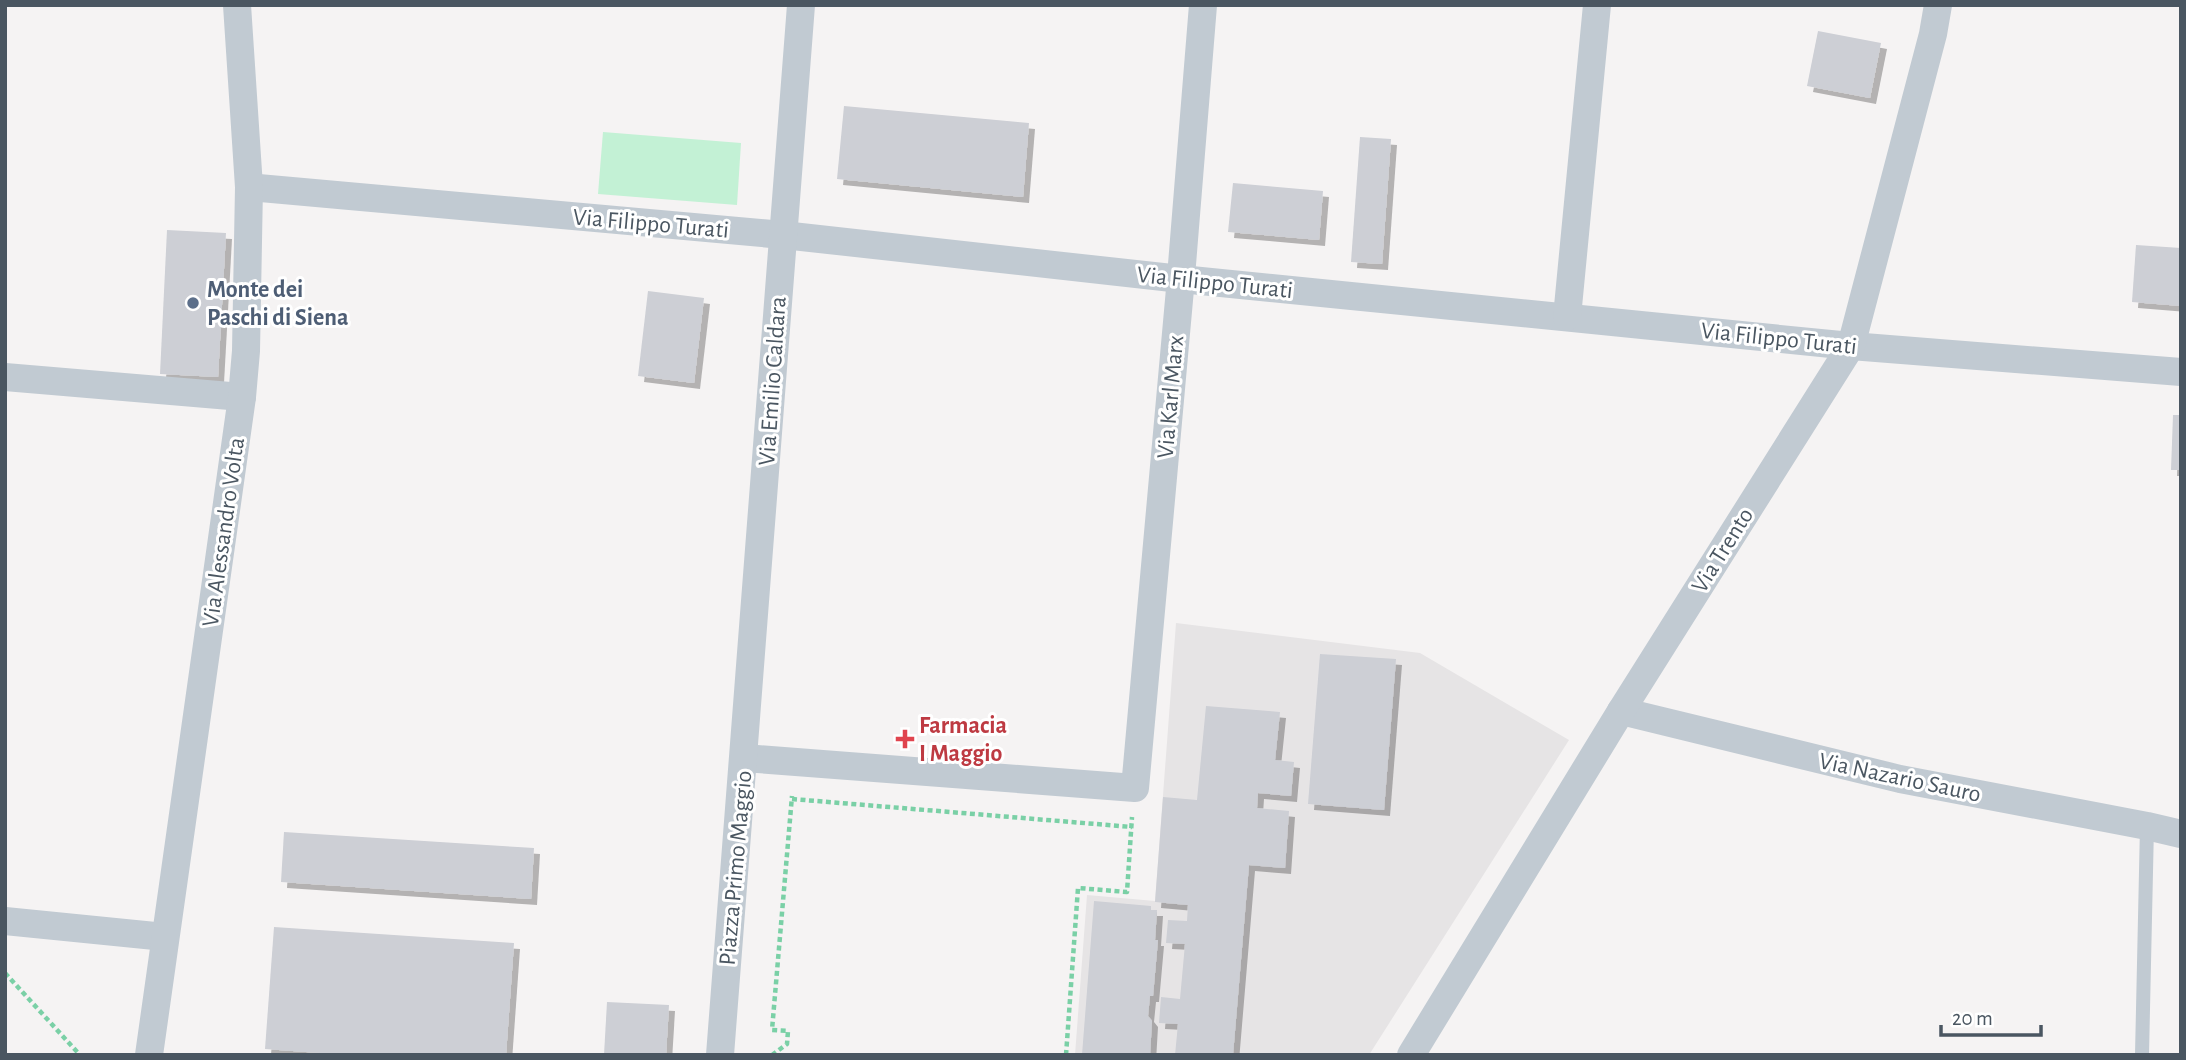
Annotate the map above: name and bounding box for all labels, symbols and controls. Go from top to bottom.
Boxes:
street label: Via Filippo Turati [572,205,730,243]
street label: Via Filippo Turati [1136,263,1294,303]
place label: Monte dei Paschi di Siena [207,278,349,330]
marker: Monte dei Paschi di Siena [185,295,201,311]
street label: Via Emilio Caldara [755,296,791,466]
street label: Via Filippo Turati [1700,319,1858,359]
street label: Via Karl Marx [1154,334,1188,460]
street label: Via Alessandro Volta [199,436,249,628]
street label: Via Trento [1688,504,1758,597]
place label: Farmacia I Maggio [919,714,1007,766]
marker: Farmacia I Maggio [897,731,913,747]
street label: Via Nazario Sauro [1817,749,1983,807]
street label: Piazza Primo Maggio [716,770,756,967]
scale bar [1941,993,2041,1038]
text: 20 m [1952,1008,1993,1029]

